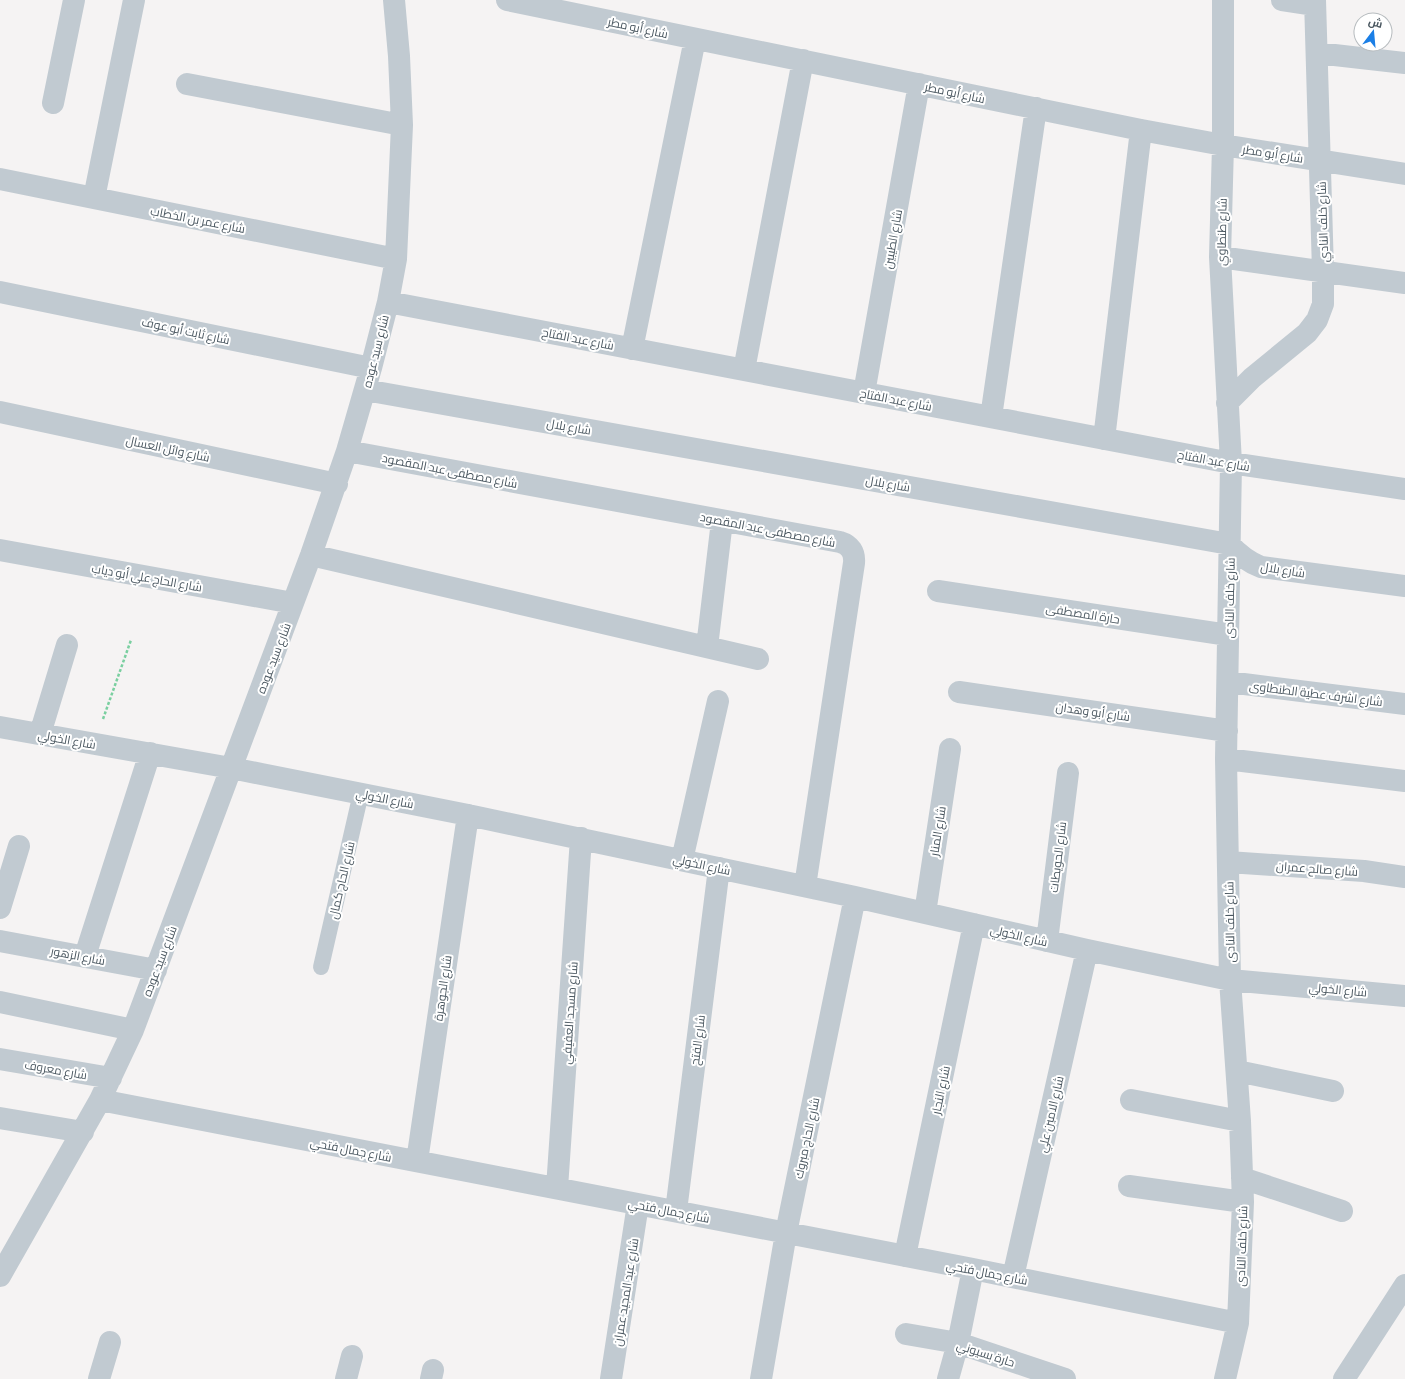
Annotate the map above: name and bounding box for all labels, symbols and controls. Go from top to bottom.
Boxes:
north arrow [1353,12,1393,52]
street label: شارع أبو مطر [605,14,670,42]
text: ش [1367,14,1384,31]
street label: شارع أبو مطر [922,79,987,107]
street label: شارع أبو مطر [1240,141,1305,167]
street label: شارع خلف النادي [1314,181,1334,263]
street label: شارع طنطاوي [1213,198,1233,266]
street label: شارع عمر بن الخطاب [149,203,247,237]
street label: شارع الطيبين [880,208,906,270]
street label: شارع سيد عوده [359,313,393,389]
street label: شارع ثابت أبو عوف [140,314,231,348]
street label: شارع عبد الفتاح [540,324,615,354]
street label: شارع عبد الفتاح [858,385,933,415]
street label: شارع بلال [545,415,592,439]
street label: شارع وائل العسال [124,432,211,466]
street label: شارع عبد الفتاح [1176,447,1251,475]
street label: شارع مصطفى عبد المقصود [381,450,519,492]
street label: شارع بلال [864,472,911,496]
street label: شارع مصطفى عبد المقصود [699,509,837,551]
street label: شارع خلف النادى [1221,557,1239,639]
street label: شارع بلال [1259,559,1306,581]
street label: شارع الحاج علي أبو دياب [90,560,203,598]
street label: حارة المصطفى [1045,600,1121,627]
street label: شارع سيد عوده [253,621,295,696]
street label: شارع اشرف عطية الطنطاوى [1248,678,1384,710]
street label: شارع أبو وهدان [1055,699,1131,725]
street label: شارع الخولي [36,727,97,755]
street label: شارع الخولي [354,786,415,814]
street label: شارع المنار [926,805,950,858]
street label: شارع الحويطات [1046,821,1070,894]
street label: شارع الحاج كمال [325,840,359,921]
street label: شارع الخولي [671,851,732,881]
street label: شارع صالح عمران [1275,858,1358,880]
street label: شارع خلف النادى [1221,881,1239,963]
street label: شارع الخولي [988,922,1049,952]
street label: شارع سيد عوده [139,924,181,999]
street label: شارع الزهور [48,943,107,969]
street label: شارع الجوهرة [430,954,456,1022]
street label: شارع مسجد العفيفي [558,961,584,1065]
street label: شارع الخولي [1308,979,1368,1003]
street label: شارع الفتح [687,1014,709,1066]
street label: شارع معروف [23,1057,89,1083]
street label: شارع النجار [928,1064,954,1117]
street label: شارع الامين علي [1034,1074,1070,1155]
street label: شارع الحاج مبروك [791,1096,823,1180]
street label: شارع جمال فتحي [308,1134,393,1168]
street label: شارع جمال فتحي [626,1195,711,1229]
street label: شارع خلف النادى [1233,1205,1251,1287]
street label: شارع عبد المجيد عمران [610,1237,642,1347]
street label: شارع جمال فتحي [944,1257,1029,1291]
street label: حارة بسيوني [954,1337,1017,1373]

